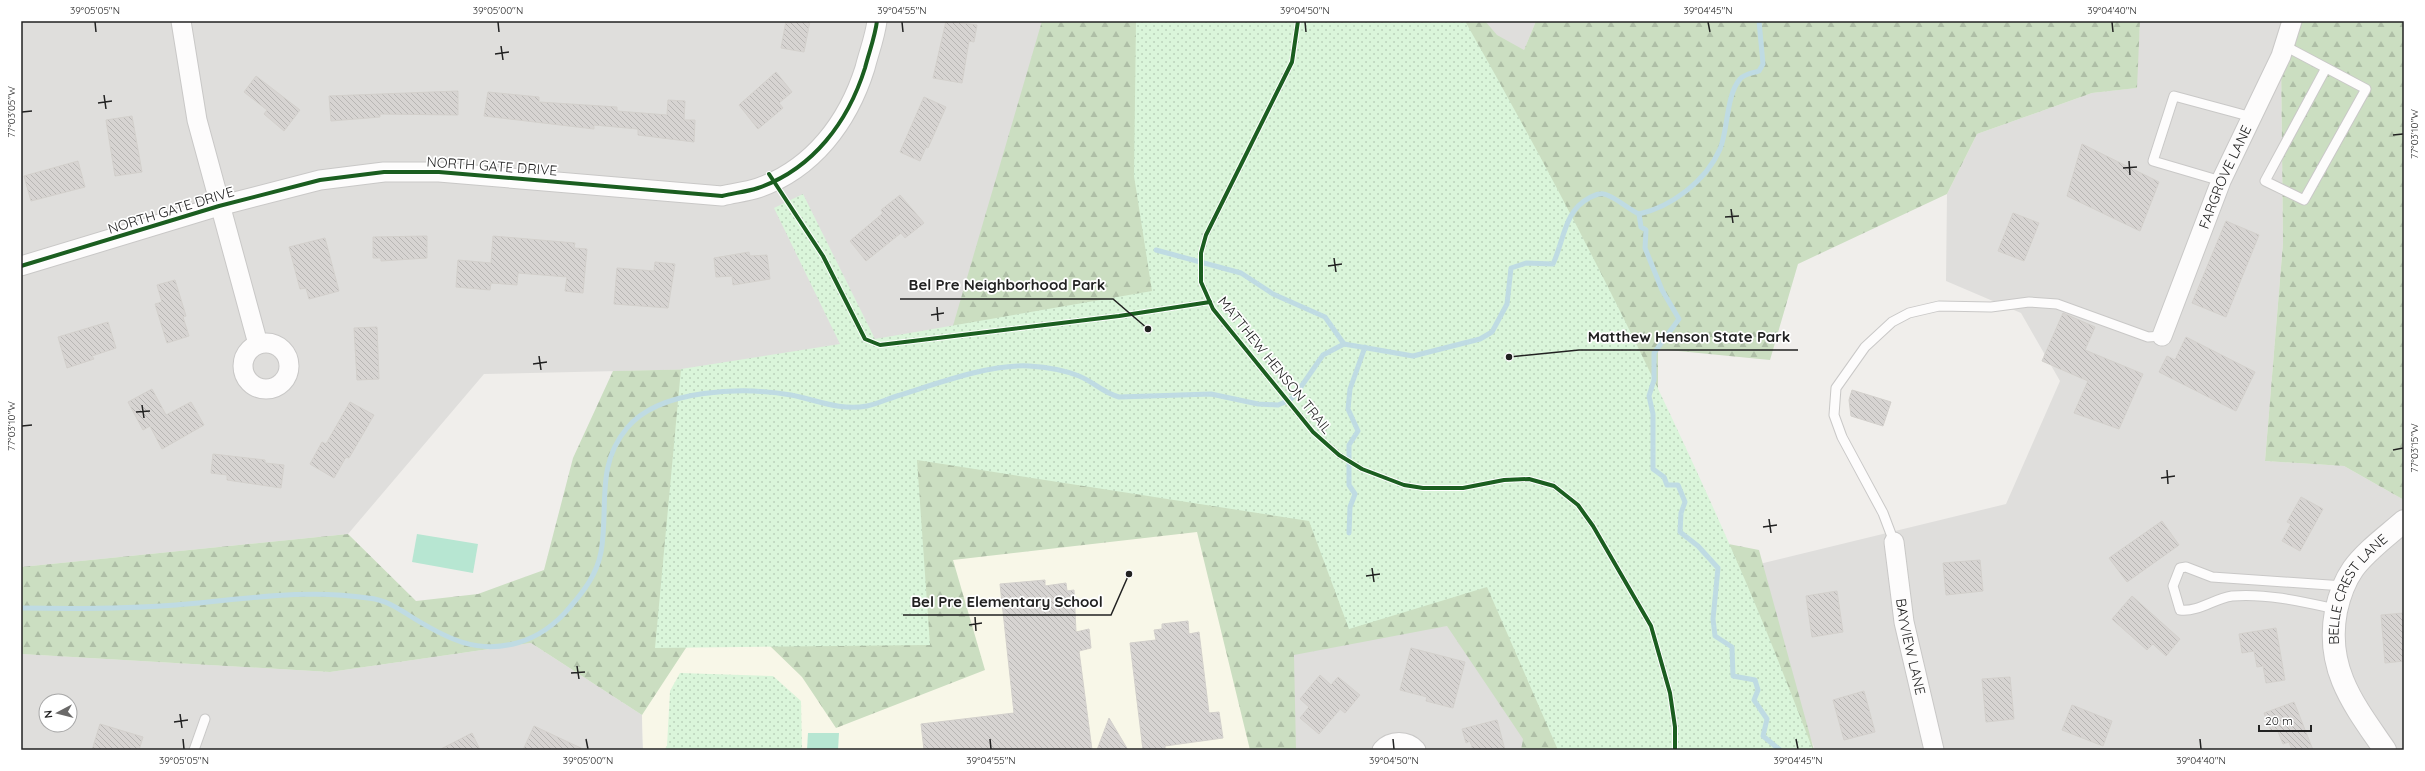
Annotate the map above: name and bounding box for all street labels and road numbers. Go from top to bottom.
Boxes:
street label: FARGROVE LANE [2195,122,2255,231]
street label: NORTH GATE DRIVE [426,152,558,180]
street label: NORTH GATE DRIVE [106,182,236,238]
street label: MATTHEW HENSON TRAIL [1214,293,1336,438]
street label: BELLE CREST LANE [2325,530,2391,645]
street label: BAYVIEW LANE [1892,597,1930,697]

